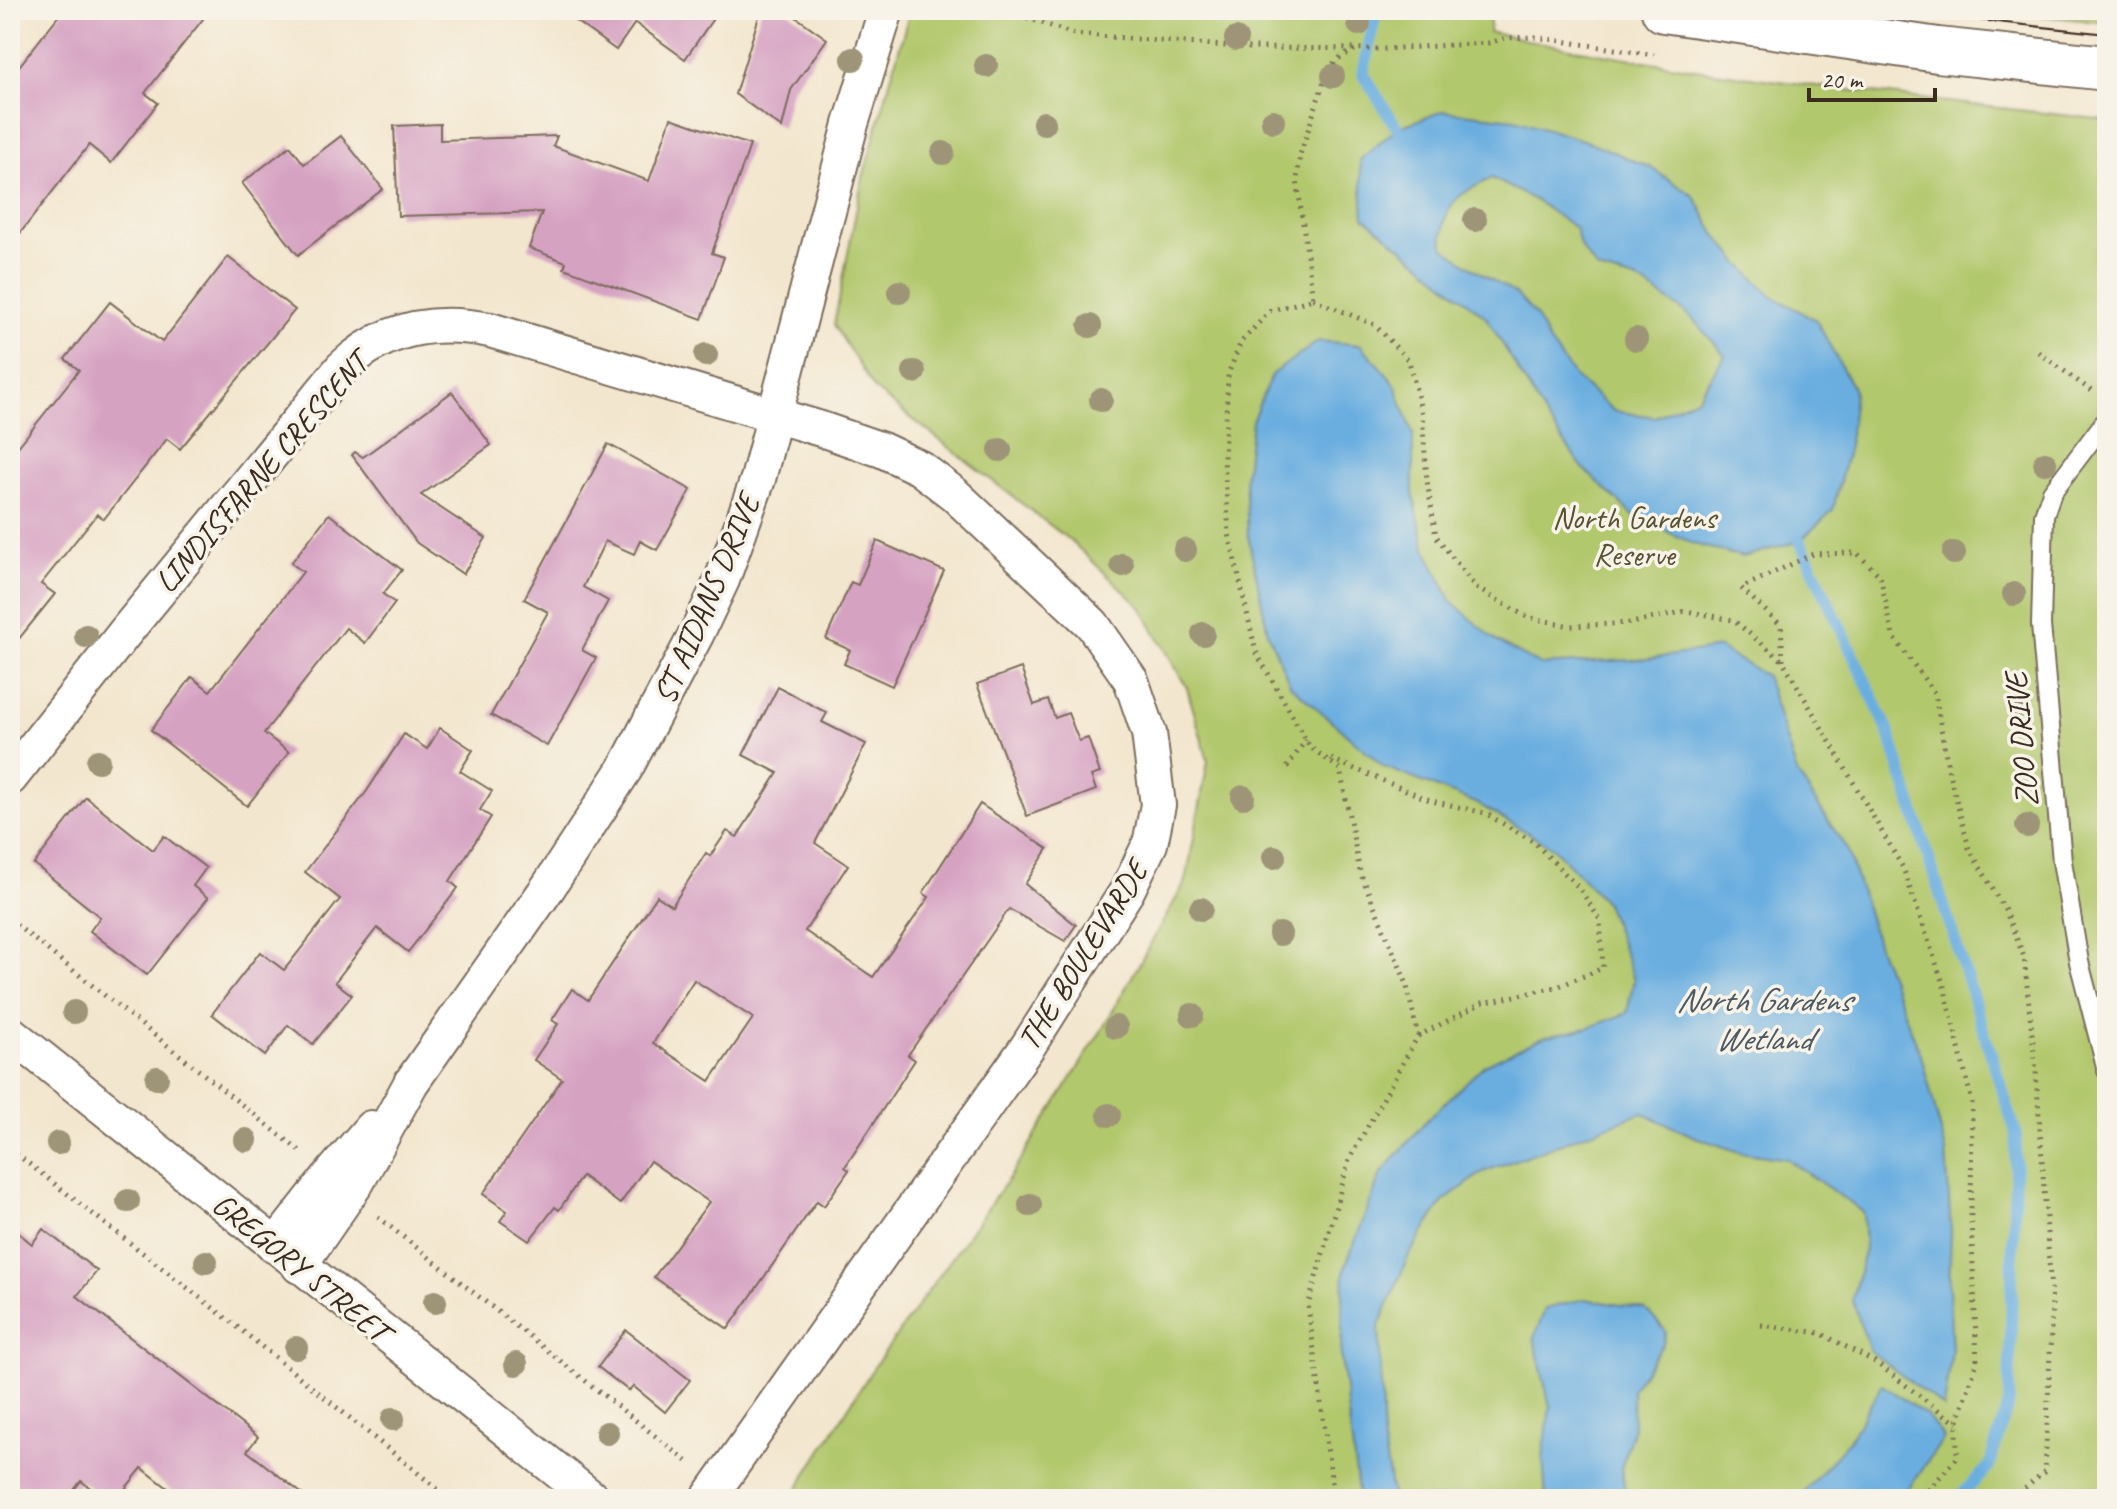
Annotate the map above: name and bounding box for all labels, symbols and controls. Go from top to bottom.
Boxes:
scale bar [1809,52,1935,102]
text: 20 m [1821,65,1864,95]
street label: LINDISFARNE CRESCENT [146,339,381,601]
street label: ST AIDANS DRIVE [644,484,771,710]
park label: North Gardens Reserve [1552,497,1719,575]
street label: ZOO DRIVE [1995,667,2048,809]
street label: THE BOULEVARDE [1008,849,1159,1058]
water label: North Gardens Wetland [1676,978,1856,1060]
street label: GREGORY STREET [204,1184,404,1356]

